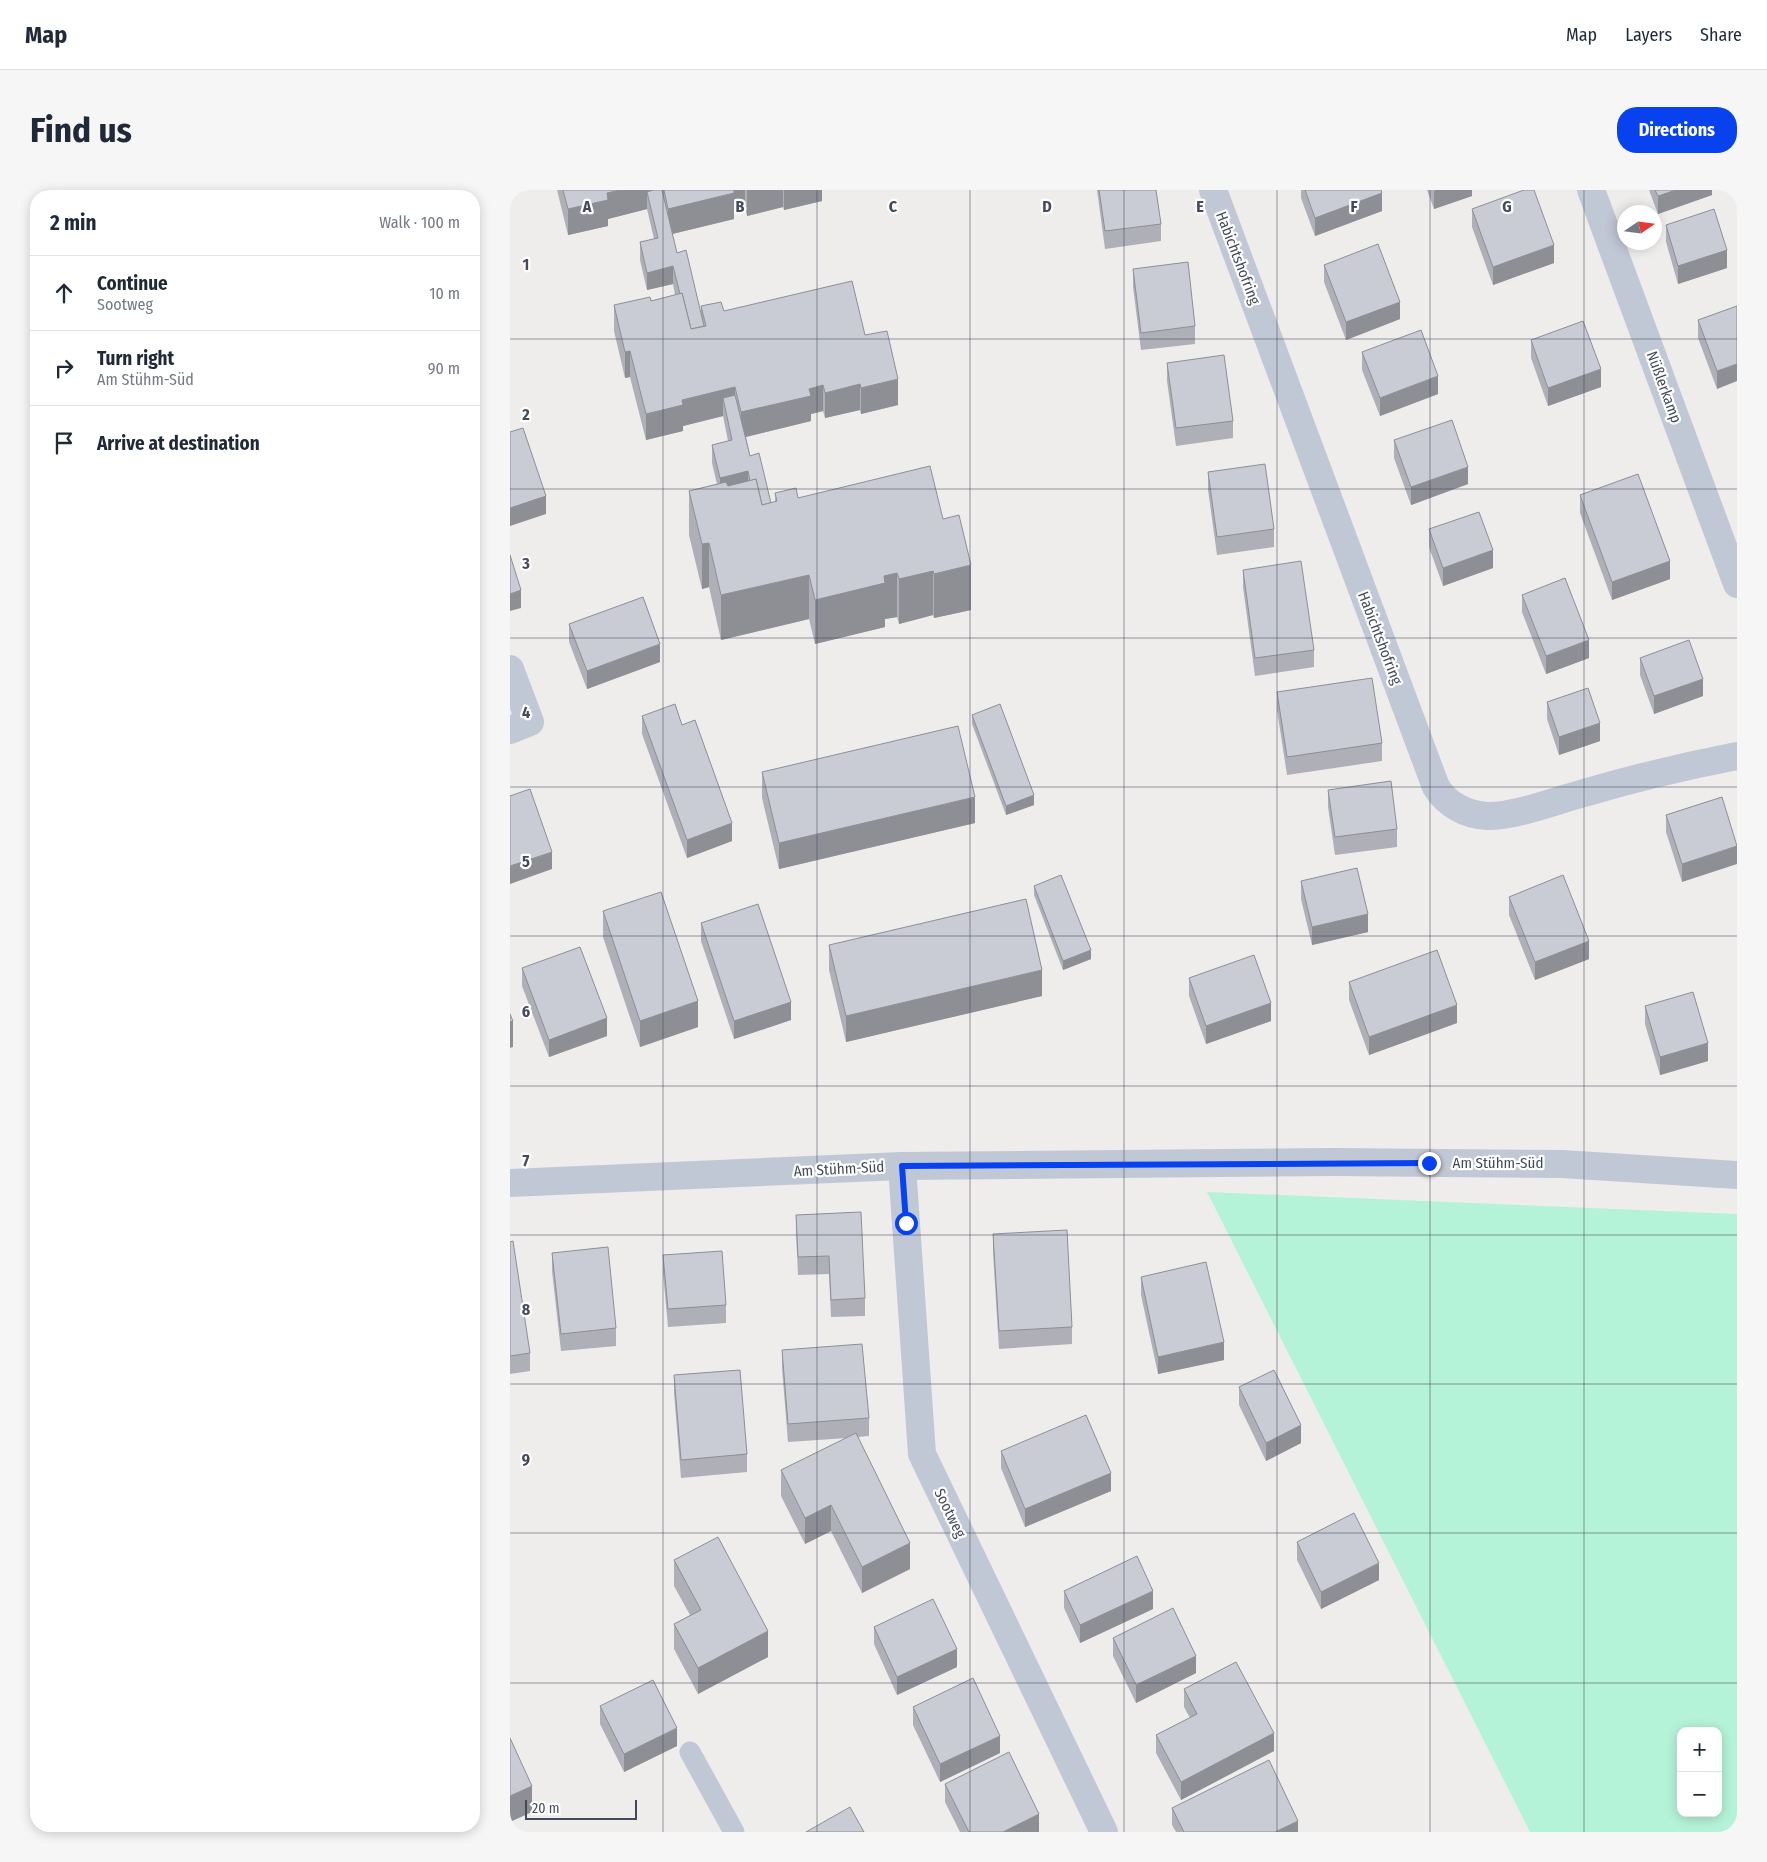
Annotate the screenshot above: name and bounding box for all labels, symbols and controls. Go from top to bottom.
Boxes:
text: Map [25,21,67,49]
text: Map [1566,24,1597,46]
text: Layers [1625,24,1672,46]
text: Share [1700,24,1742,46]
button: Directions [1617,107,1737,153]
text: Find us [30,109,132,151]
text: A [582,197,592,216]
text: B [736,197,745,216]
text: C [889,197,898,216]
text: D [1042,197,1052,216]
text: E [1196,197,1204,216]
text: F [1350,197,1358,216]
text: G [1502,197,1512,216]
north arrow [1617,205,1662,250]
street label: Habichtshofring [1212,209,1264,307]
text: 2 min [50,210,97,236]
text: Walk · 100 m [379,213,460,232]
text: 1 [523,255,529,274]
text: Continue [97,272,168,295]
icon: ahead [50,279,78,307]
text: 10 m [429,284,460,303]
text: Sootweg [97,295,153,314]
text: Turn right [97,347,174,370]
street label: Nüßlerkamp [1643,349,1685,425]
icon: right [50,354,78,382]
text: 90 m [428,359,460,378]
text: Am Stühm-Süd [97,370,194,389]
text: 2 [521,405,530,424]
icon: arrive [50,429,78,457]
text: Arrive at destination [97,432,260,455]
text: 3 [521,554,530,573]
street label: Habichtshofring [1354,589,1406,687]
text: 4 [522,703,530,722]
text: 5 [522,852,530,871]
text: 6 [522,1002,530,1021]
text: 7 [523,1151,530,1170]
route end [1418,1152,1441,1175]
street label: Am Stühm-Süd [1453,1154,1543,1172]
street label: Am Stühm-Süd [793,1158,885,1180]
route start [895,1212,918,1235]
text: 8 [522,1300,531,1319]
text: 9 [522,1450,530,1469]
street label: Sootweg [930,1485,970,1541]
map controls [1677,1727,1722,1817]
button: + [1677,1727,1722,1772]
button: − [1677,1772,1722,1817]
scale bar [525,1797,638,1820]
text: 20 m [532,1800,560,1817]

